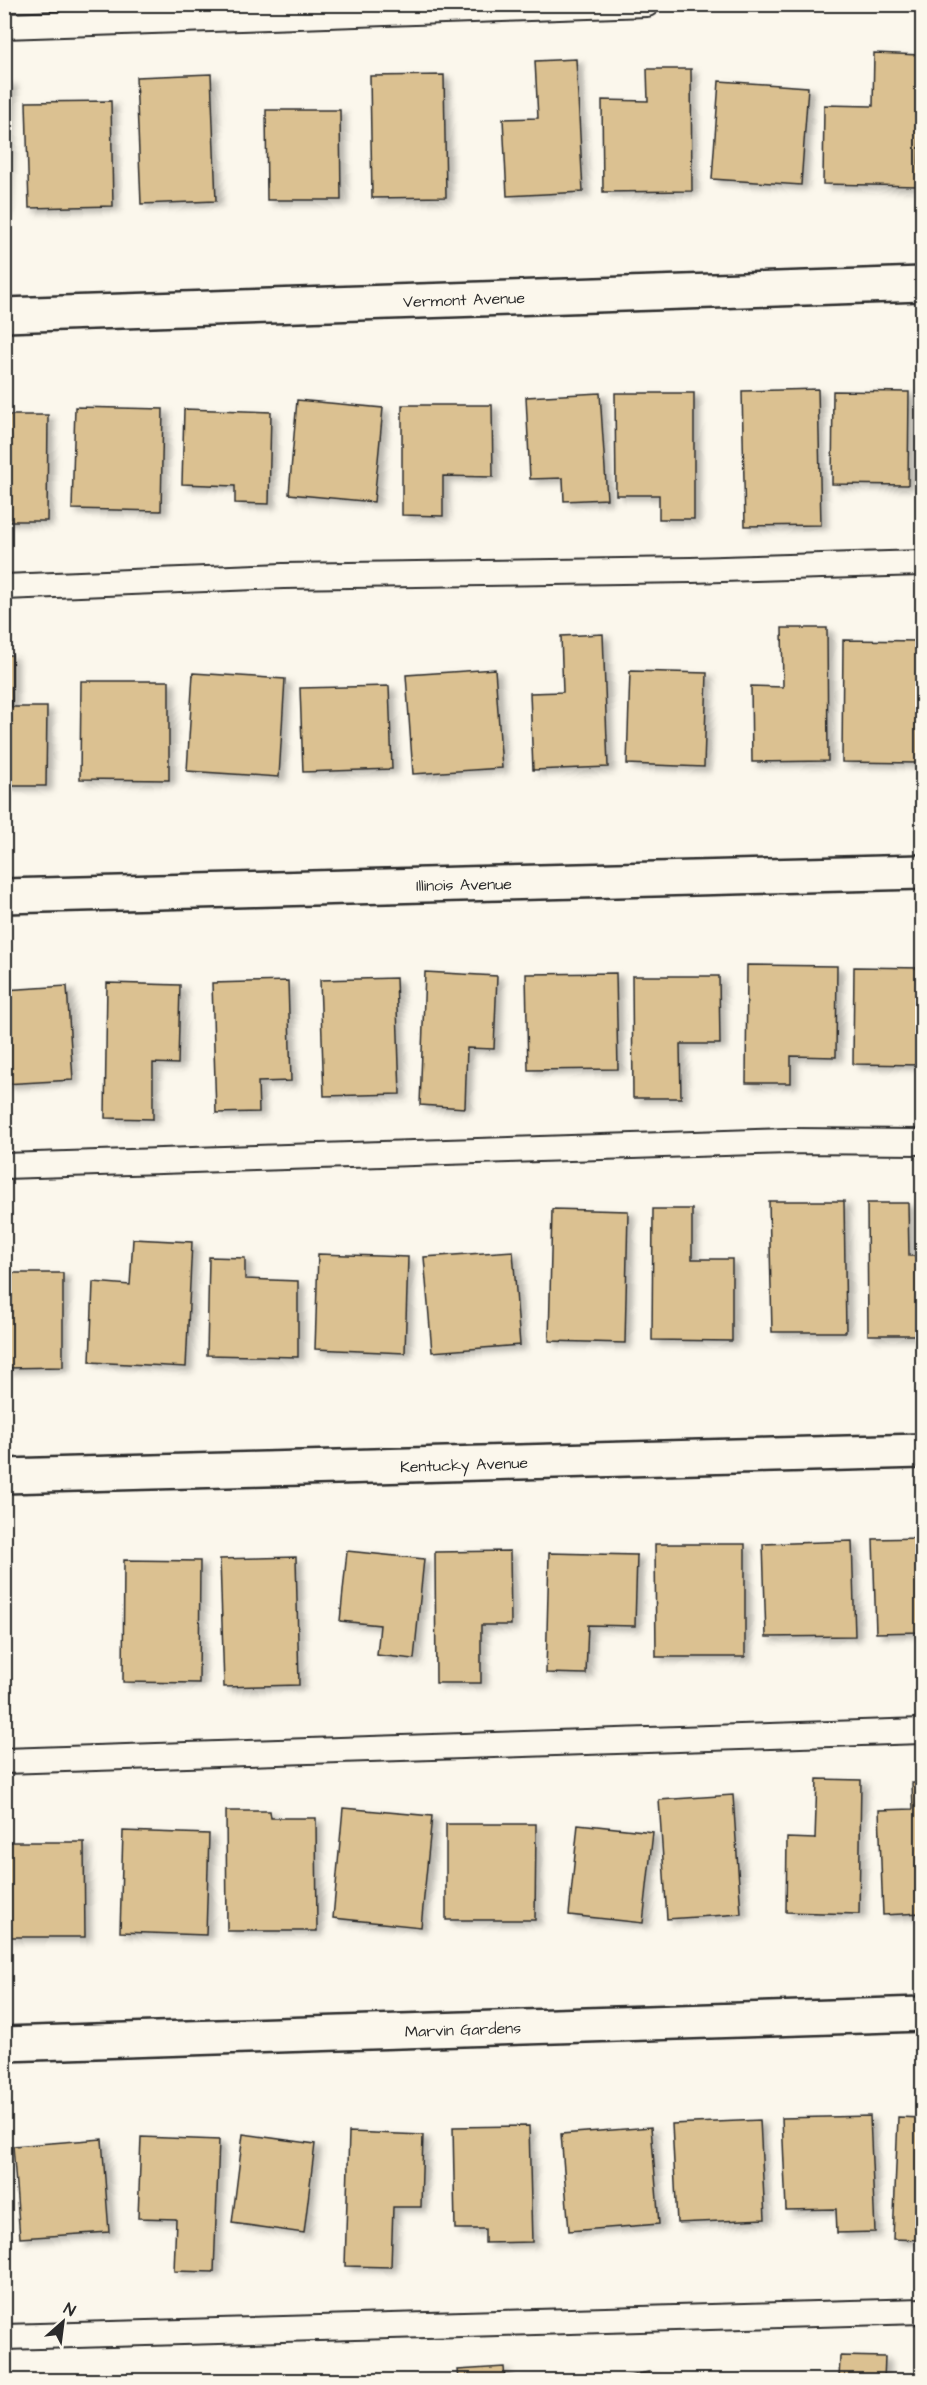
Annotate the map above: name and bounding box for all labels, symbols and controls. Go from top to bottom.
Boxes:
street label: Vermont Avenue [403,287,526,313]
street label: Illinois Avenue [416,873,512,897]
street label: Kentucky Avenue [400,1452,529,1479]
street label: Marvin Gardens [405,2017,522,2043]
north arrow [33,2292,93,2352]
text: N [60,2298,79,2322]

